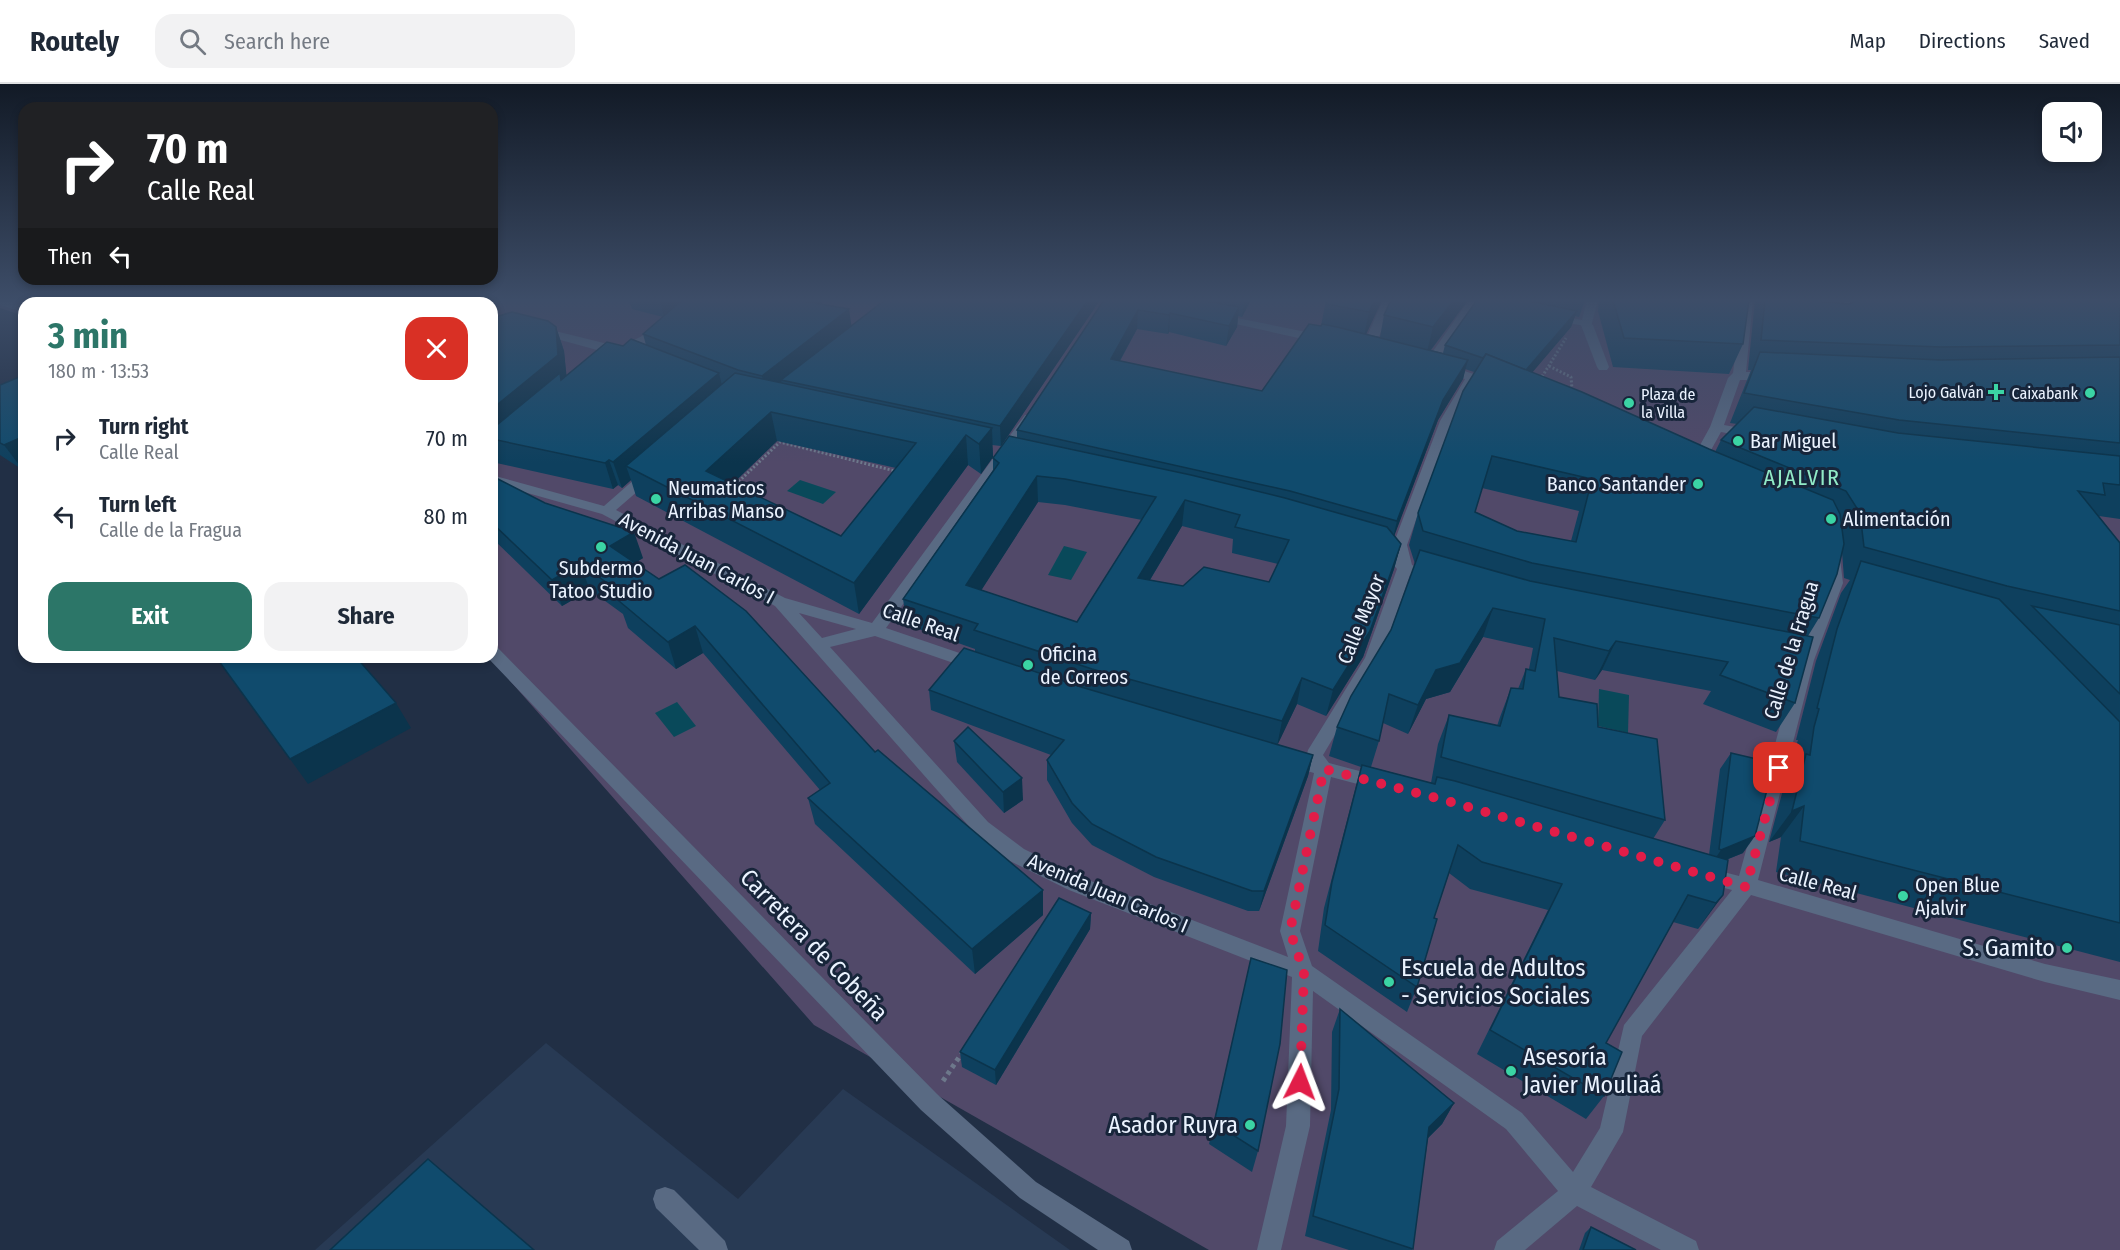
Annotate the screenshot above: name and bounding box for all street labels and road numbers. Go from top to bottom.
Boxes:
street label: Avenida Juan Carlos I [615,507,779,609]
street label: Calle Mayor [1332,571,1390,667]
street label: Calle de la Fragua [1759,578,1823,722]
street label: Calle Real [879,598,963,646]
street label: Avenida Juan Carlos I [1024,848,1192,938]
street label: Calle Real [1776,861,1860,905]
street label: Carretera de Cobeña [735,863,893,1027]

